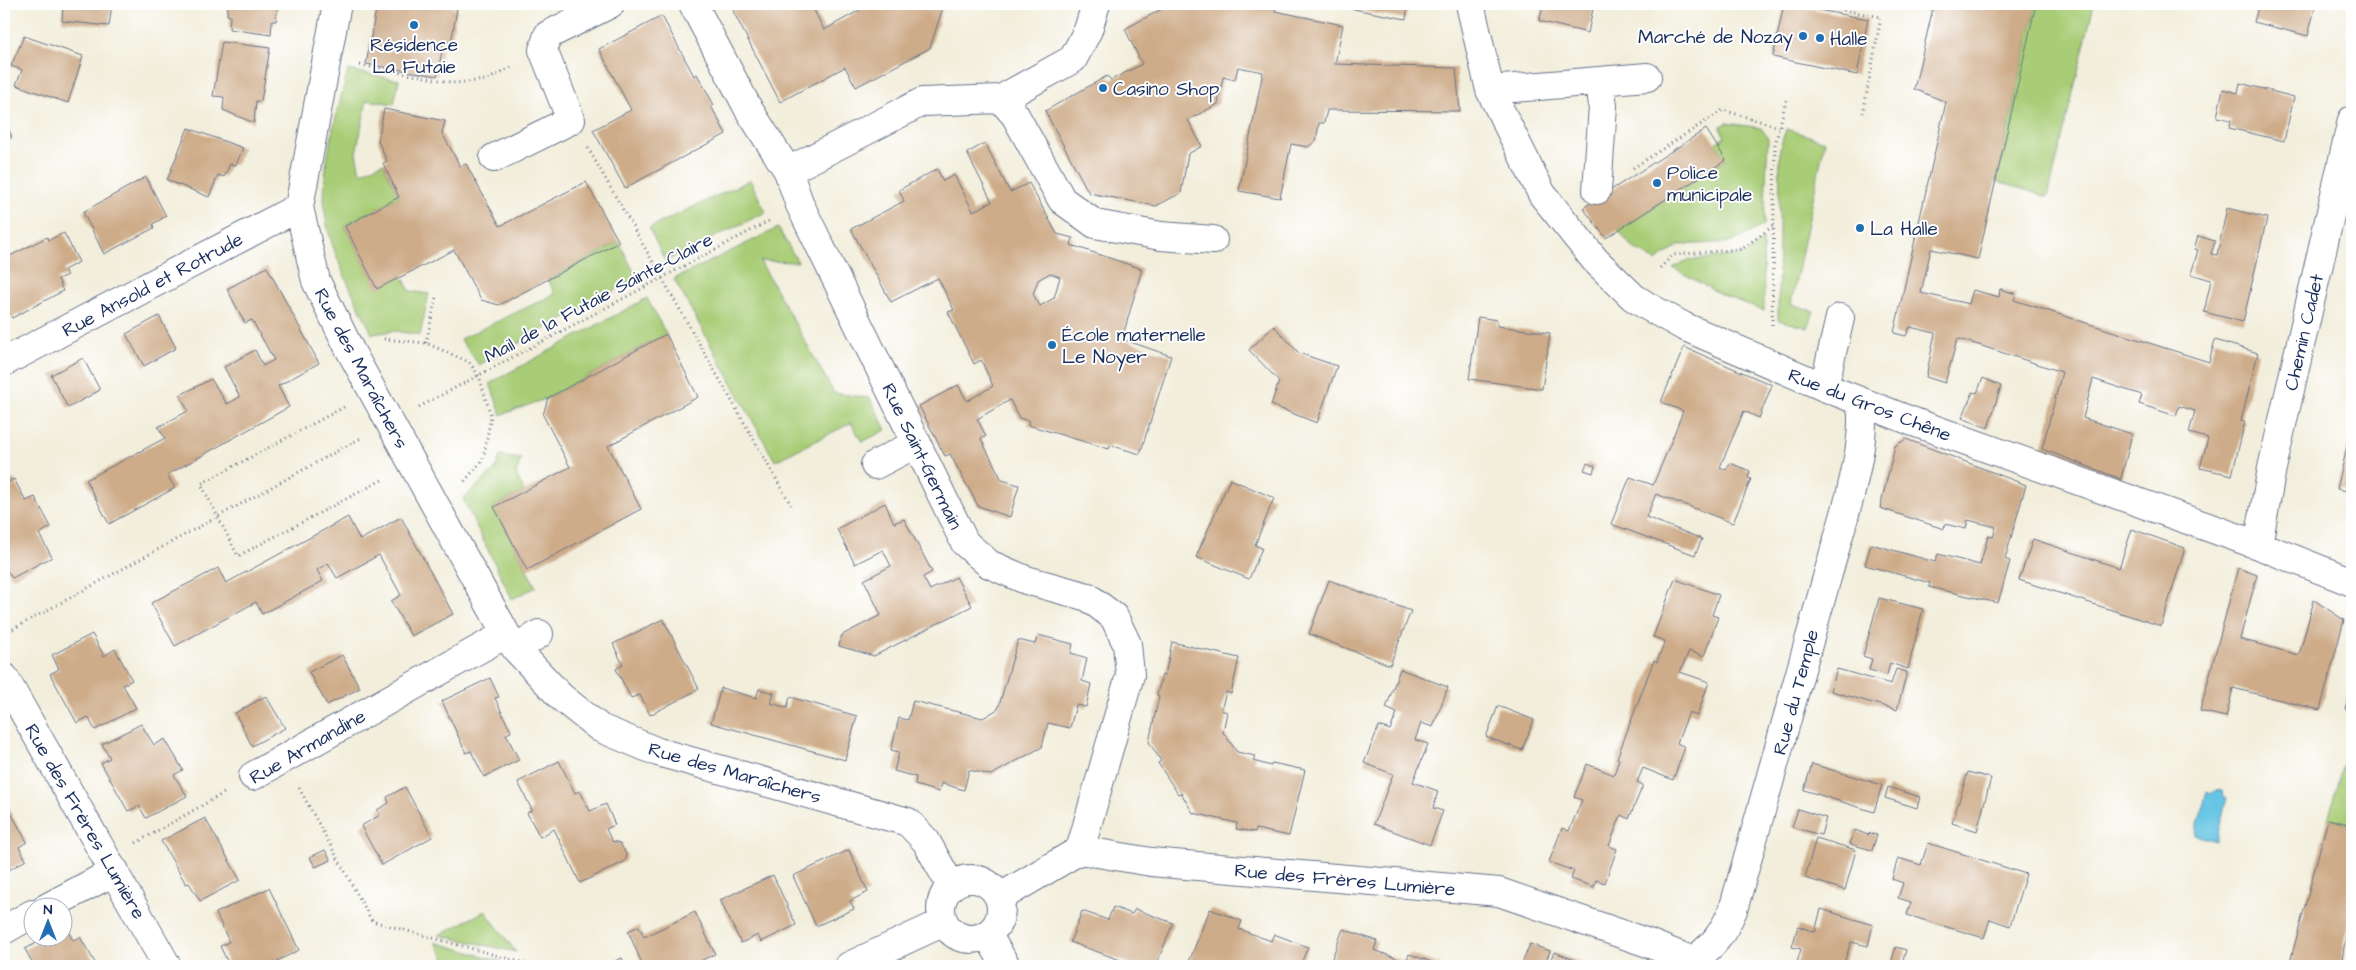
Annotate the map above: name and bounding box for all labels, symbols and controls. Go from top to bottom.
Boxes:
marker: Résidence La Futaie [408,19,420,31]
place label: Marché de Nozay [1638,24,1794,52]
place label: Halle [1830,26,1867,53]
marker: Marché de Nozay [1797,30,1809,42]
place label: Résidence La Futaie [370,32,458,81]
marker: Halle [1814,32,1826,44]
place label: Casino Shop [1113,76,1220,103]
marker: Casino Shop [1097,82,1109,94]
place label: Police municipale [1667,160,1752,209]
marker: Police municipale [1651,177,1663,189]
place label: La Halle [1870,216,1938,243]
marker: La Halle [1854,222,1866,234]
street label: Rue Ansold et Rotrude [58,226,248,344]
street label: Mail de la Futaie Sainte-Claire [480,226,718,370]
street label: Chemin Cadet [2278,271,2331,393]
street label: Rue des Maraîchers [307,284,414,454]
place label: École maternelle Le Noyer [1062,322,1206,372]
marker: École maternelle Le Noyer [1046,339,1058,351]
street label: Rue du Gros Chêne [1784,362,1955,449]
street label: Rue Saint-Germain [875,379,969,534]
street label: Rue du Temple [1767,627,1826,758]
street label: Rue Armandine [245,703,371,792]
street label: Rue des Frères Lumière [18,719,152,924]
street label: Rue des Maraîchers [645,736,824,811]
street label: Rue des Frères Lumière [1233,857,1456,904]
north arrow [22,898,72,948]
text: N [44,900,53,920]

